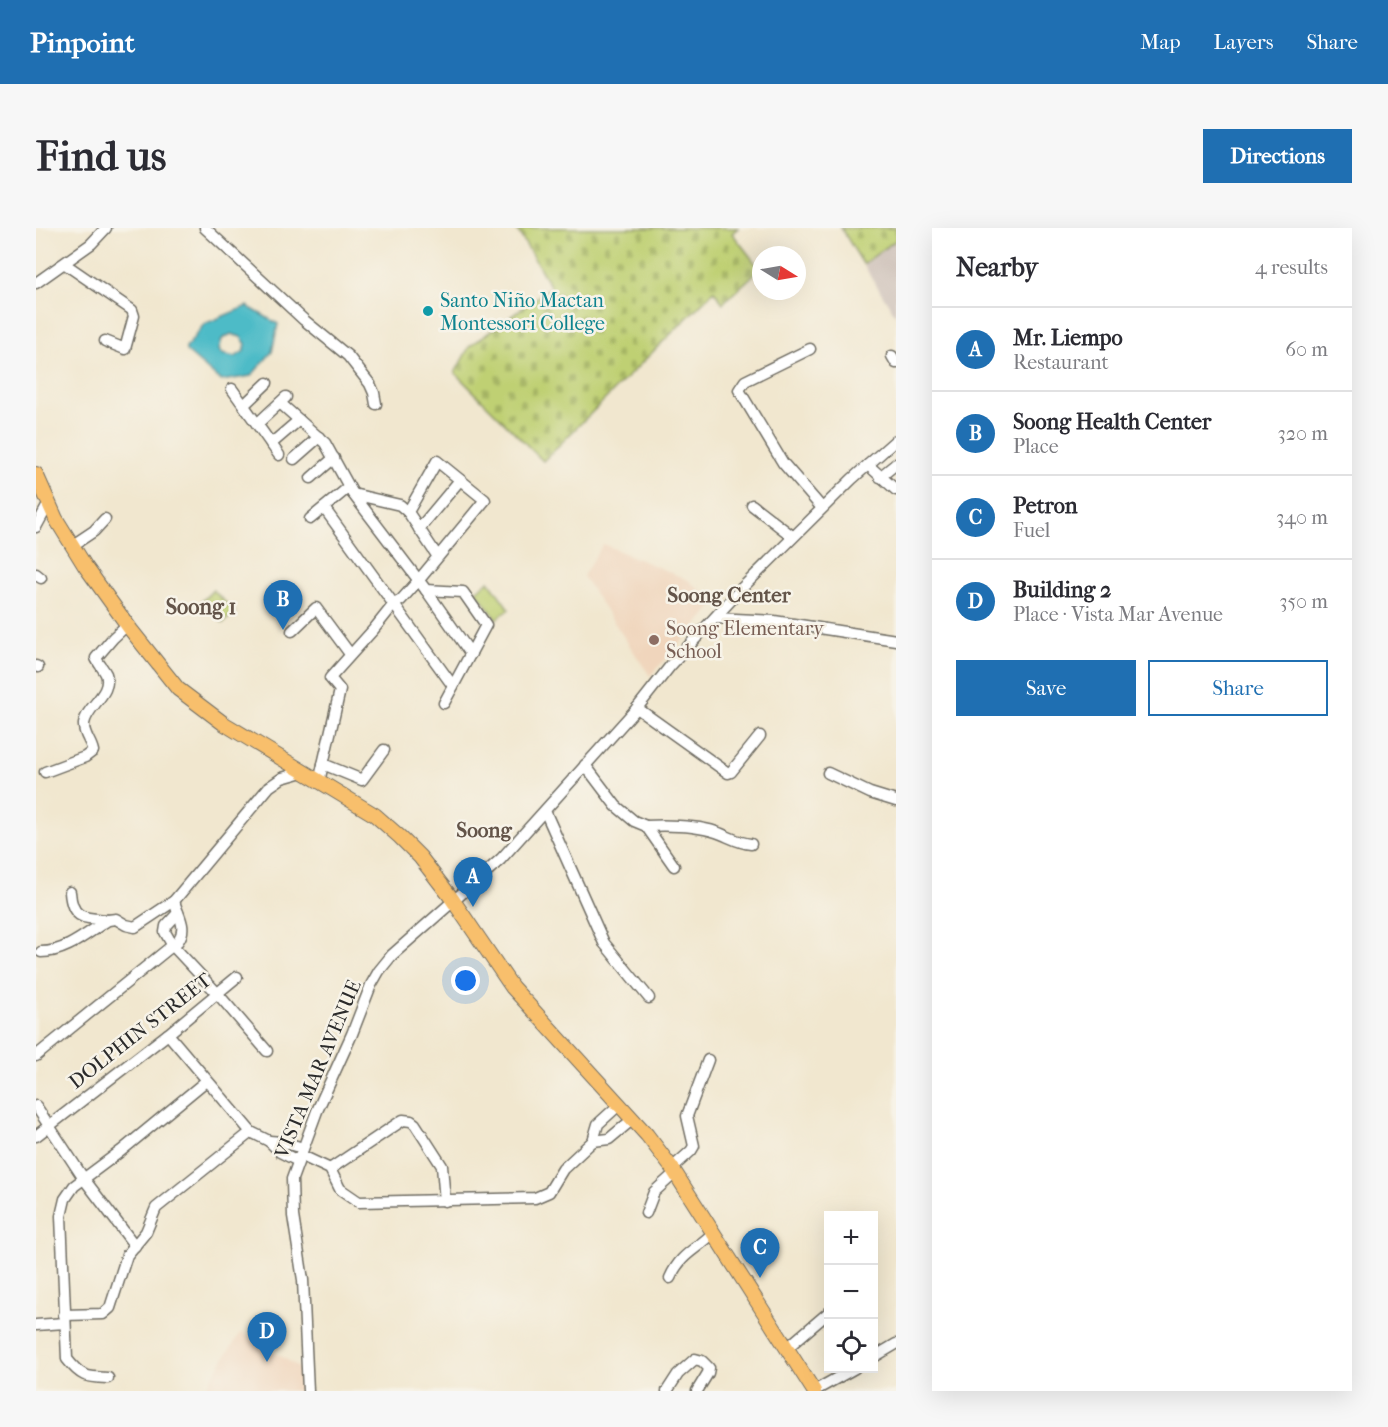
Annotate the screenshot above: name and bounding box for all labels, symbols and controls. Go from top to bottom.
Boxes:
text: Pinpoint [30,26,135,59]
text: Map [1140,30,1181,54]
text: Layers [1214,30,1273,54]
text: Share [1306,30,1358,54]
button: Directions [1203,129,1352,183]
text: Find us [36,132,166,181]
north arrow [752,246,806,300]
text: Nearby [956,252,1038,283]
text: 4 results [1255,256,1328,279]
place label: Santo Niño Mactan Montessori College [440,289,605,335]
marker: Santo Niño Mactan Montessori College [421,304,435,318]
text: Mr. Liempo [1013,325,1123,351]
text: A [969,338,982,361]
text: 60 m [1285,338,1328,361]
text: Restaurant [1013,351,1109,374]
text: Soong Health Center [1013,409,1211,435]
text: B [969,422,982,445]
text: 320 m [1278,422,1328,445]
text: Place [1013,435,1059,458]
text: Petron [1013,493,1078,519]
text: C [969,506,982,529]
text: 340 m [1276,506,1328,529]
text: Fuel [1013,519,1050,542]
text: Building 2 [1013,577,1111,603]
pin: B [264,580,302,630]
district label: Soong Center [667,583,792,607]
text: D [968,590,983,613]
text: 350 m [1279,590,1328,613]
district label: Soong 1 [166,594,236,620]
text: Place · Vista Mar Avenue [1013,603,1223,626]
place label: Soong Elementary School [666,617,825,663]
marker: Soong Elementary School [647,633,661,647]
button: Save [956,660,1136,716]
button: Share [1148,660,1328,716]
district label: Soong [456,818,512,842]
pin: A [454,858,492,907]
your location [451,966,480,995]
street label: DOLPHIN STREET [64,968,216,1094]
street label: VISTA MAR AVENUE [270,976,366,1163]
map controls [824,1211,878,1373]
button: + [824,1211,878,1265]
pin: C [740,1228,780,1278]
button: − [824,1265,878,1319]
pin: D [248,1312,286,1362]
button: locate [824,1319,878,1373]

